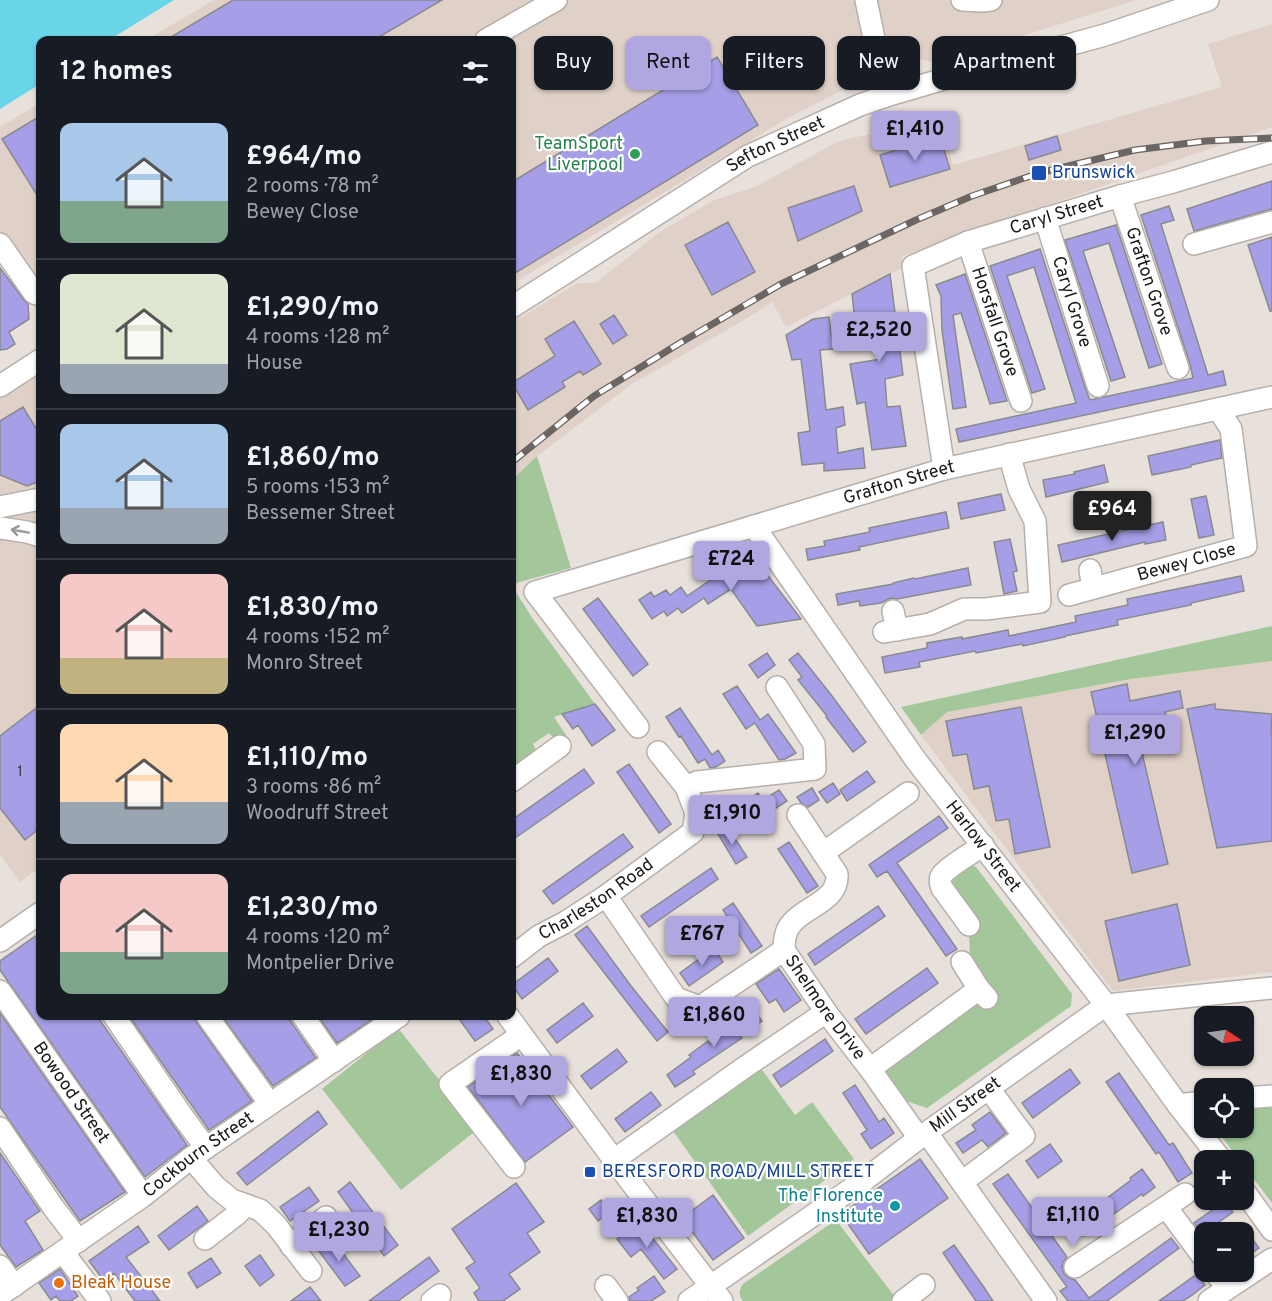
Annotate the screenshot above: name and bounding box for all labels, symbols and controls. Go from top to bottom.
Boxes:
chip: Buy [534,36,613,90]
chip: Rent [625,36,711,90]
chip: Filters [723,36,825,90]
chip: New [837,36,920,90]
chip: Apartment [932,36,1076,90]
text: 12 homes [60,56,173,89]
icon: filters [459,56,492,89]
street label: Sefton Street [722,111,828,178]
pin: £1,410 [866,111,964,162]
text: £1,410 [885,117,945,143]
place label: TeamSport Liverpool [534,133,623,177]
text: £964/mo [246,141,362,174]
icon: home [108,147,180,219]
marker: TeamSport Liverpool [628,147,642,161]
place label: Brunswick [1052,162,1135,185]
marker: Brunswick [1030,164,1048,182]
text: 2 rooms · 78 m² [246,174,379,200]
street label: Caryl Street [1007,190,1106,240]
text: Bewey Close [246,200,359,226]
street label: Grafton Grove [1120,224,1178,339]
street label: Caryl Grove [1046,253,1097,351]
street label: Horsfall Grove [966,264,1024,380]
text: £1,290/mo [246,292,379,325]
icon: home [108,298,180,370]
pin: £2,520 [830,312,928,363]
text: £2,520 [846,318,912,344]
text: 4 rooms · 128 m² [246,325,389,351]
text: House [246,351,302,377]
text: £1,860/mo [246,442,380,475]
icon: home [108,448,180,520]
street label: Grafton Street [841,455,957,510]
text: 5 rooms · 153 m² [246,475,389,501]
pin: £964 [1076,491,1148,542]
text: £964 [1087,497,1137,523]
text: Bessemer Street [246,501,395,527]
one-way arrow [11,525,31,536]
street label: Bewey Close [1135,538,1239,587]
pin: £724 [695,541,767,592]
text: £724 [707,547,755,573]
text: £1,830/mo [246,592,379,625]
icon: home [108,598,180,670]
text: 4 rooms · 152 m² [246,625,390,651]
text: Monro Street [246,651,363,677]
pin: £1,290 [1086,715,1184,766]
text: £1,290 [1104,721,1167,747]
text: £1,110/mo [246,742,368,775]
icon: home [108,748,180,820]
house number: 1 [17,763,23,782]
text: 3 rooms · 86 m² [246,775,381,801]
pin: £1,910 [683,795,781,846]
street label: Harlow Street [940,796,1026,897]
text: Woodruff Street [246,801,389,827]
text: £1,910 [703,801,761,827]
street label: Charleston Road [535,853,658,946]
text: £1,230/mo [246,892,378,925]
icon: home [108,898,180,970]
pin: £767 [666,916,738,967]
text: £767 [680,922,724,948]
text: 4 rooms · 120 m² [246,925,390,951]
text: Montpelier Drive [246,951,394,977]
street label: Shelmore Drive [779,951,870,1065]
pin: £1,860 [665,997,763,1048]
text: £1,860 [682,1003,746,1029]
north arrow [1194,1006,1254,1066]
map controls [1194,1006,1254,1282]
street label: Bowood Street [27,1037,114,1148]
pin: £1,830 [472,1056,570,1107]
text: £1,830 [490,1062,552,1088]
street label: Mill Street [925,1072,1006,1138]
button: locate [1194,1078,1254,1138]
street label: Cockburn Street [138,1107,258,1203]
button: + [1194,1150,1254,1210]
place label: BERESFORD ROAD/MILL STREET [602,1161,874,1184]
marker: BERESFORD ROAD/MILL STREET [583,1165,597,1179]
place label: The Florence Institute [778,1185,883,1229]
pin: £1,110 [1024,1197,1122,1248]
pin: £1,830 [598,1198,696,1249]
marker: The Florence Institute [888,1199,902,1213]
text: £1,110 [1046,1203,1100,1229]
text: £1,830 [616,1204,678,1230]
pin: £1,230 [290,1212,388,1263]
text: £1,230 [308,1218,370,1244]
button: − [1194,1222,1254,1282]
place label: Bleak House [71,1272,171,1295]
marker: Bleak House [52,1276,66,1290]

